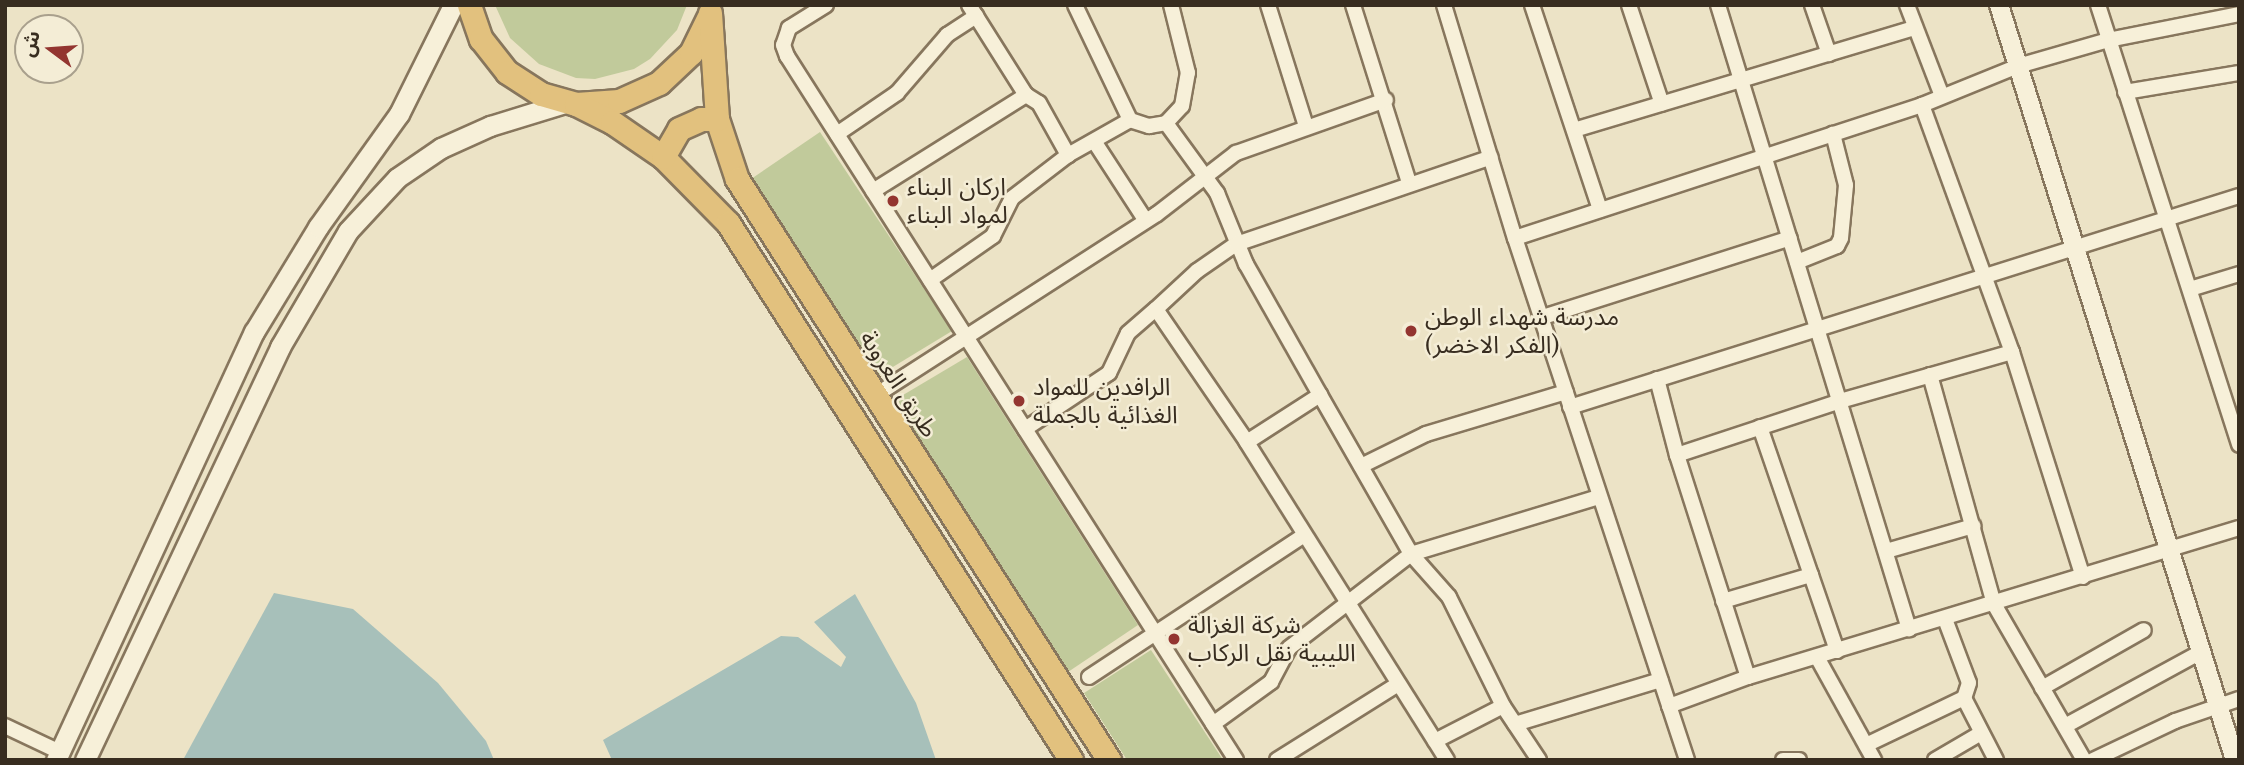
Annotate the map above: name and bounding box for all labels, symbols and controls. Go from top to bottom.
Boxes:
north arrow [14,14,84,84]
text: ش [16,28,45,59]
place label: اركان البناء لمواد البناء [907,173,1008,229]
marker: اركان البناء لمواد البناء [885,193,901,209]
place label: مدرسة شهداء الوطن (الفكر الاخضر) [1425,303,1619,359]
marker: مدرسة شهداء الوطن (الفكر الاخضر) [1403,323,1419,339]
street label: طريق العروبة [854,325,944,443]
place label: الرافدين للمواد الغذائية بالجملة [1033,373,1178,429]
marker: الرافدين للمواد الغذائية بالجملة [1011,393,1027,409]
place label: شركة الغزالة الليبية نقل الركاب [1188,611,1356,667]
marker: شركة الغزالة الليبية نقل الركاب [1166,631,1182,647]

